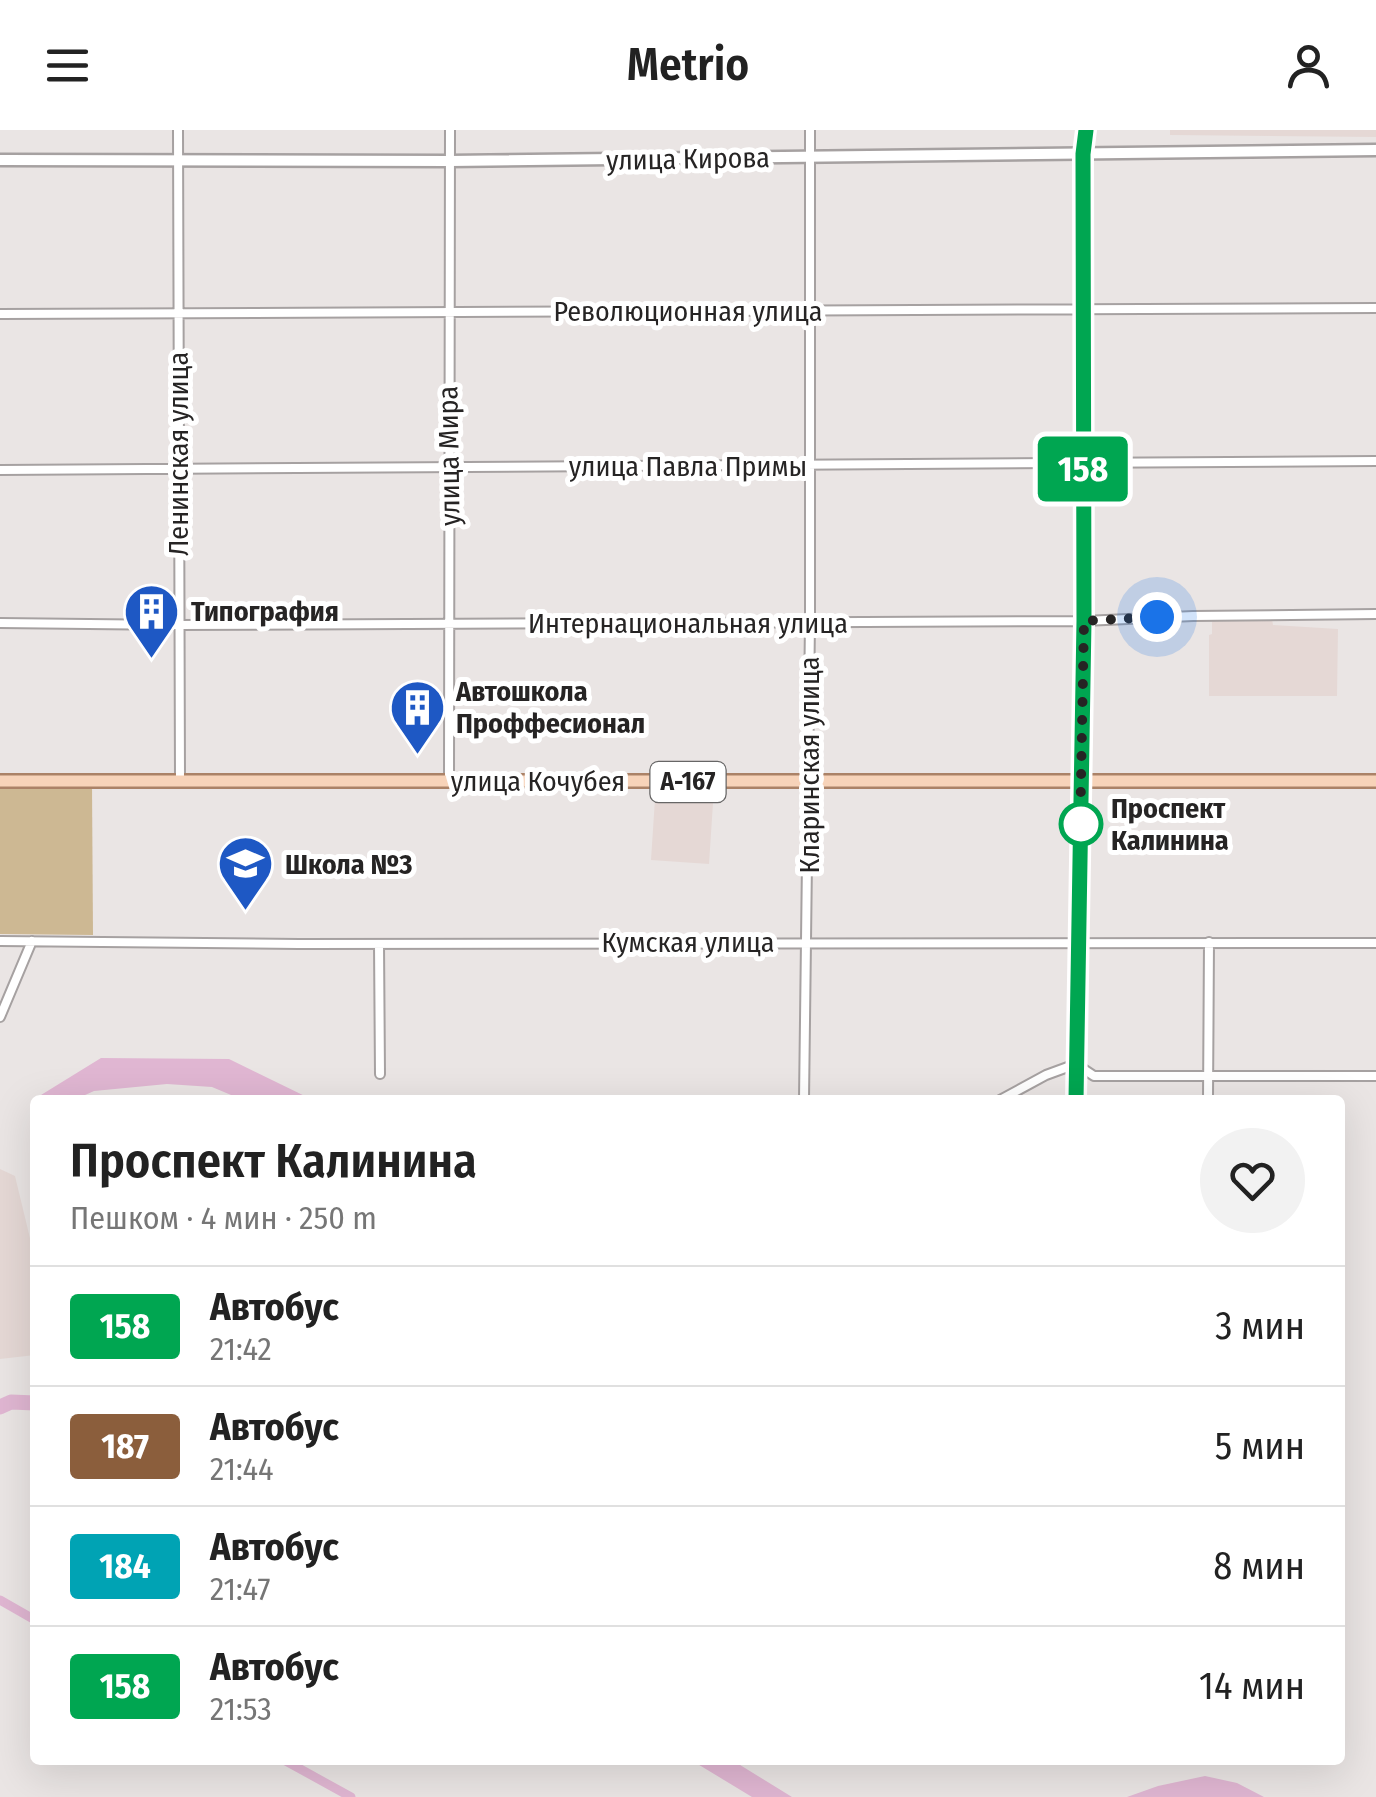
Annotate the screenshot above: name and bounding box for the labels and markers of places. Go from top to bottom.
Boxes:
building icon: Типография [122,581,182,660]
place label: Типография [191,595,339,628]
place label: Автошкола Проффесионал [455,675,645,740]
building icon: Автошкола Проффесионал [387,677,447,756]
place label: Проспект Калинина [1111,792,1229,857]
marker: Проспект Калинина [1060,803,1102,845]
school or university icon: Школа №3 [216,834,276,913]
place label: Школа №3 [285,848,412,881]

